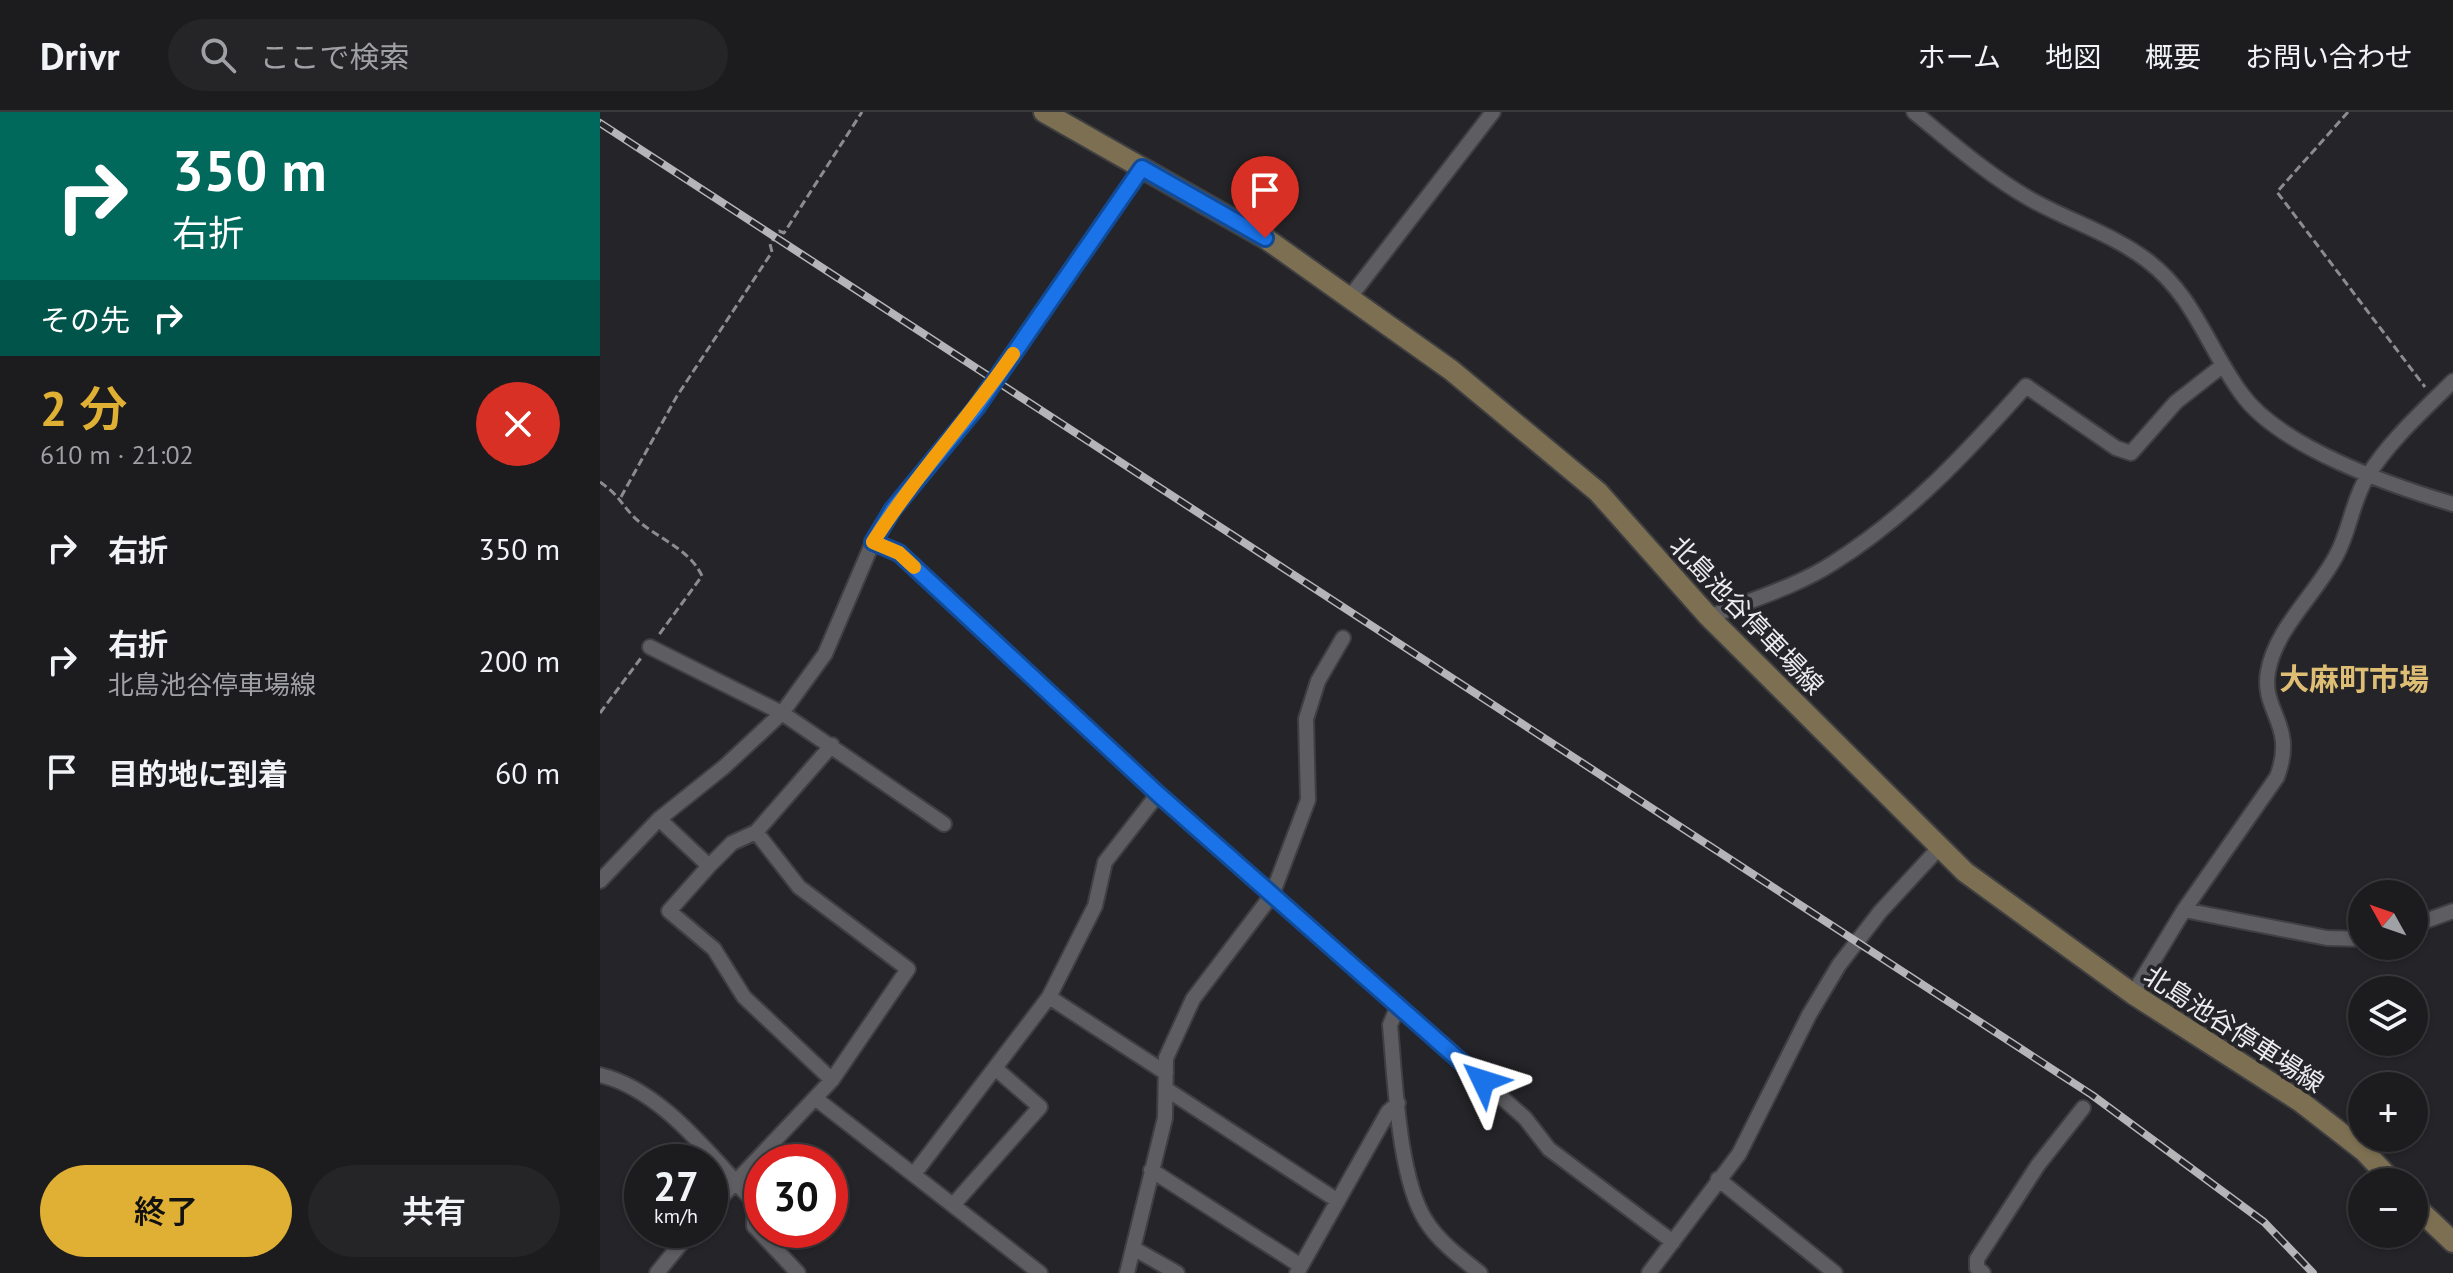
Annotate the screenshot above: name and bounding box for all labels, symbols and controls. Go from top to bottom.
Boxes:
search box [168,19,728,91]
text: Drivr [40,31,120,80]
icon: search [196,33,240,77]
text: ここで検索 [260,37,410,76]
text: ホーム [1918,38,2001,75]
text: 地図 [2045,38,2101,75]
text: 概要 [2145,38,2201,75]
text: お問い合わせ [2245,38,2413,75]
text: 350 m [172,134,327,206]
icon: right [40,144,144,248]
pin [1231,156,1299,238]
icon: arrive [1243,168,1287,212]
text: 右折 [172,209,244,256]
icon: right [146,296,190,340]
text: その先 [40,300,130,339]
text: 2 分 [40,377,127,439]
button: close [476,382,560,466]
text: 610 m · 21:02 [40,438,194,471]
icon: right [40,526,84,570]
text: 350 m [479,529,560,568]
street label: 北島池谷停車場線 [1663,529,1831,701]
text: 右折 [108,530,168,569]
text: 右折 [108,624,168,663]
icon: right [40,638,84,682]
text: 200 m [479,641,560,680]
district label: 大麻町市場 [2279,659,2429,698]
text: 北島池谷停車場線 [108,668,316,701]
icon: arrive [40,750,84,794]
text: 60 m [495,753,560,792]
text: 目的地に到着 [108,754,288,793]
north arrow [2348,880,2428,960]
map controls [2348,880,2428,1248]
street label: 北島池谷停車場線 [2138,959,2330,1099]
button: layers [2348,976,2428,1056]
position arrow [1441,1039,1525,1123]
button: + [2348,1072,2428,1152]
speed limit sign: 30 [744,1144,848,1248]
text: 27 [653,1160,699,1212]
button: 終了 [40,1165,292,1257]
button: 共有 [308,1165,560,1257]
button: − [2348,1168,2428,1248]
text: km/h [654,1203,698,1229]

